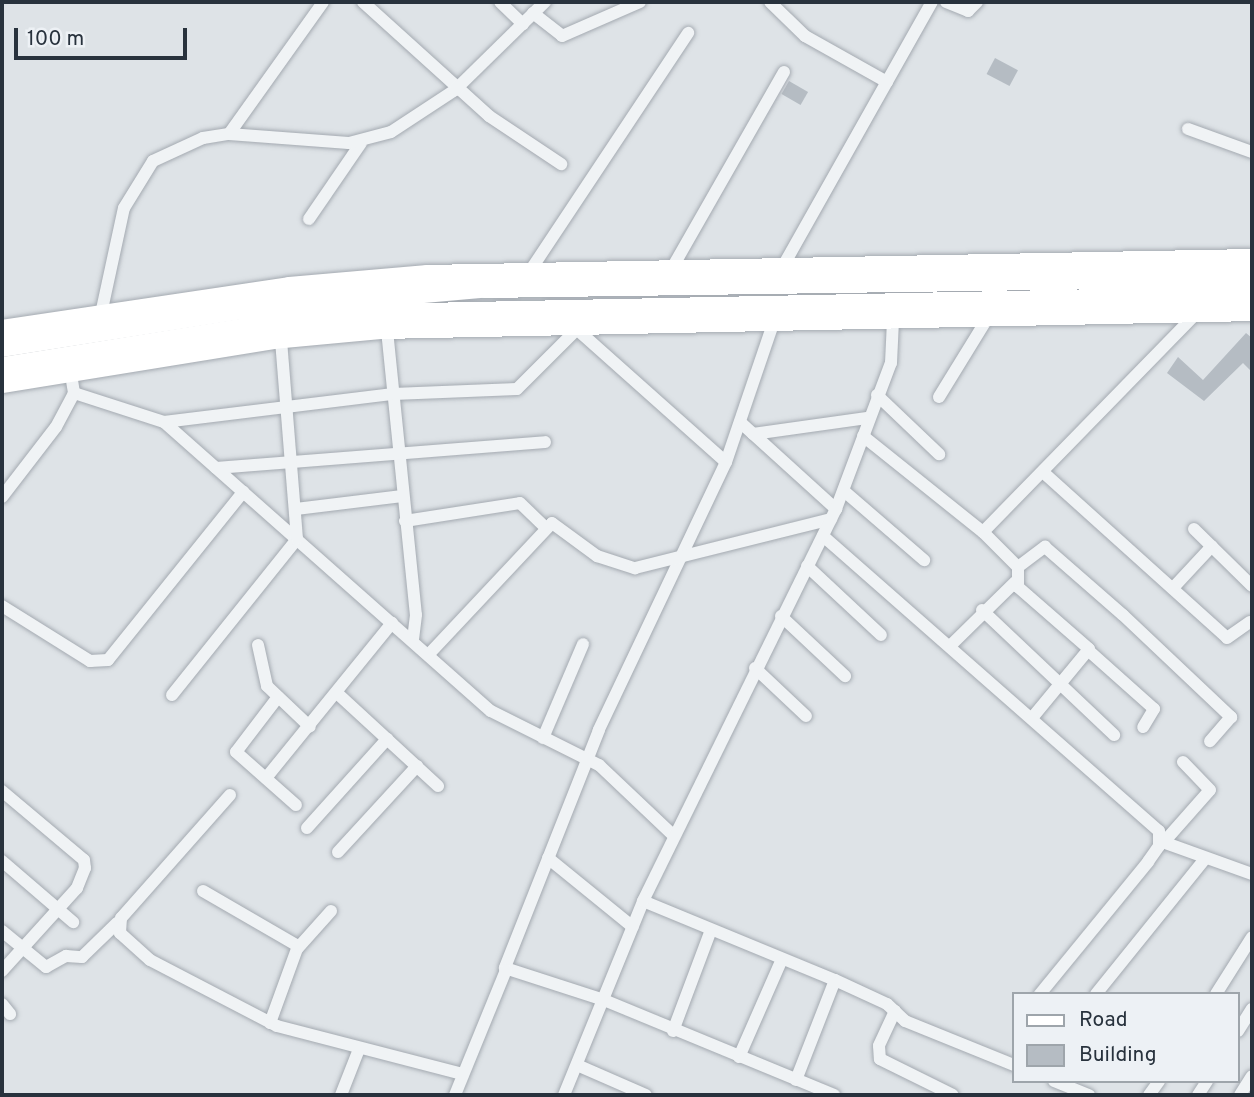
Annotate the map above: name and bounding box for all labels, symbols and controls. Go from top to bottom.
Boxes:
scale bar [18,14,191,58]
text: 100 m [27,26,84,53]
legend [1012,992,1240,1083]
text: Road [1079,1007,1128,1034]
text: Building [1079,1042,1157,1069]

